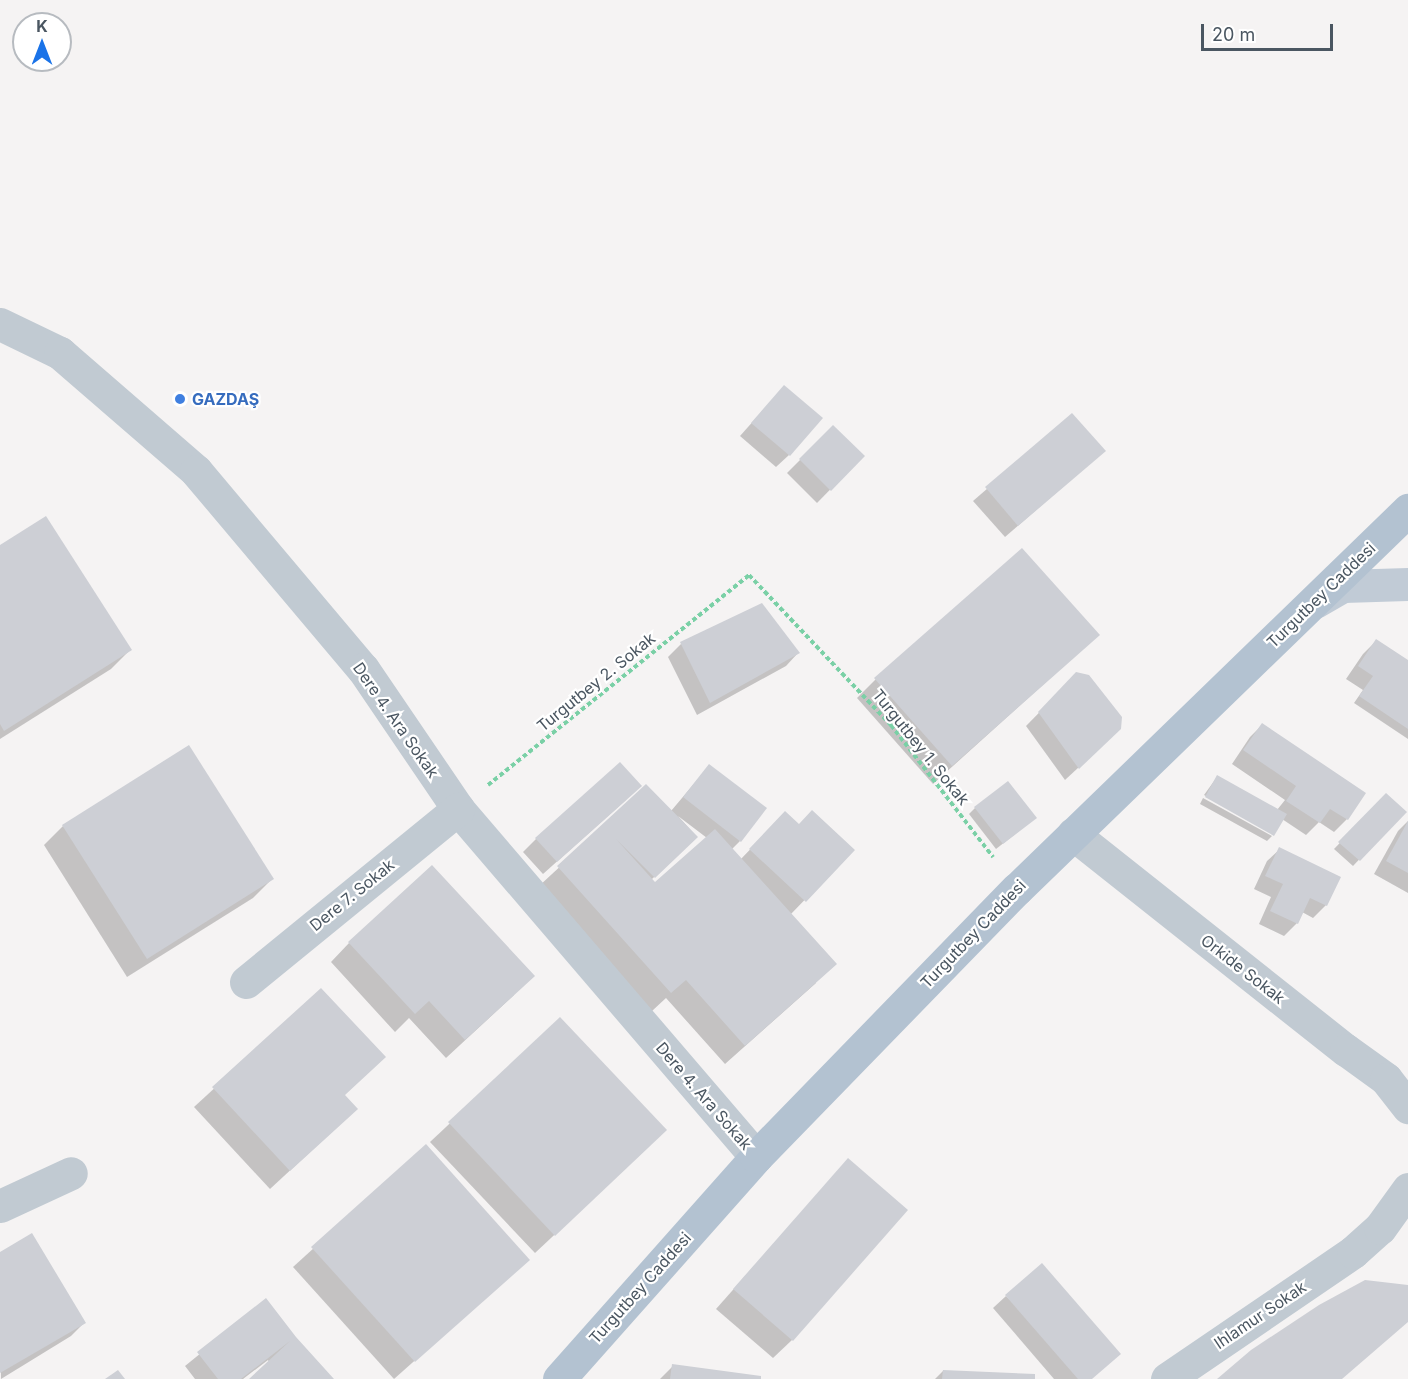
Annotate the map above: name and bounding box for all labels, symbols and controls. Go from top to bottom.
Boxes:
north arrow [12,12,72,72]
scale bar [1204,12,1336,50]
text: K [36,16,48,36]
text: 20 m [1212,24,1255,45]
place label: GAZDAŞ [192,389,259,409]
marker: GAZDAŞ [173,392,187,406]
street label: Turgutbey Caddesi [1263,538,1379,652]
street label: Turgutbey 2. Sokak [533,628,659,736]
street label: Dere 4. Ara Sokak [349,659,443,781]
street label: Turgutbey 1. Sokak [868,685,974,809]
street label: Dere 7. Sokak [306,855,398,935]
street label: Turgutbey Caddesi [916,876,1030,992]
street label: Orkide Sokak [1197,930,1289,1008]
street label: Dere 4. Ara Sokak [652,1038,756,1154]
street label: Turgutbey Caddesi [585,1228,695,1348]
street label: Ihlamur Sokak [1210,1277,1310,1353]

